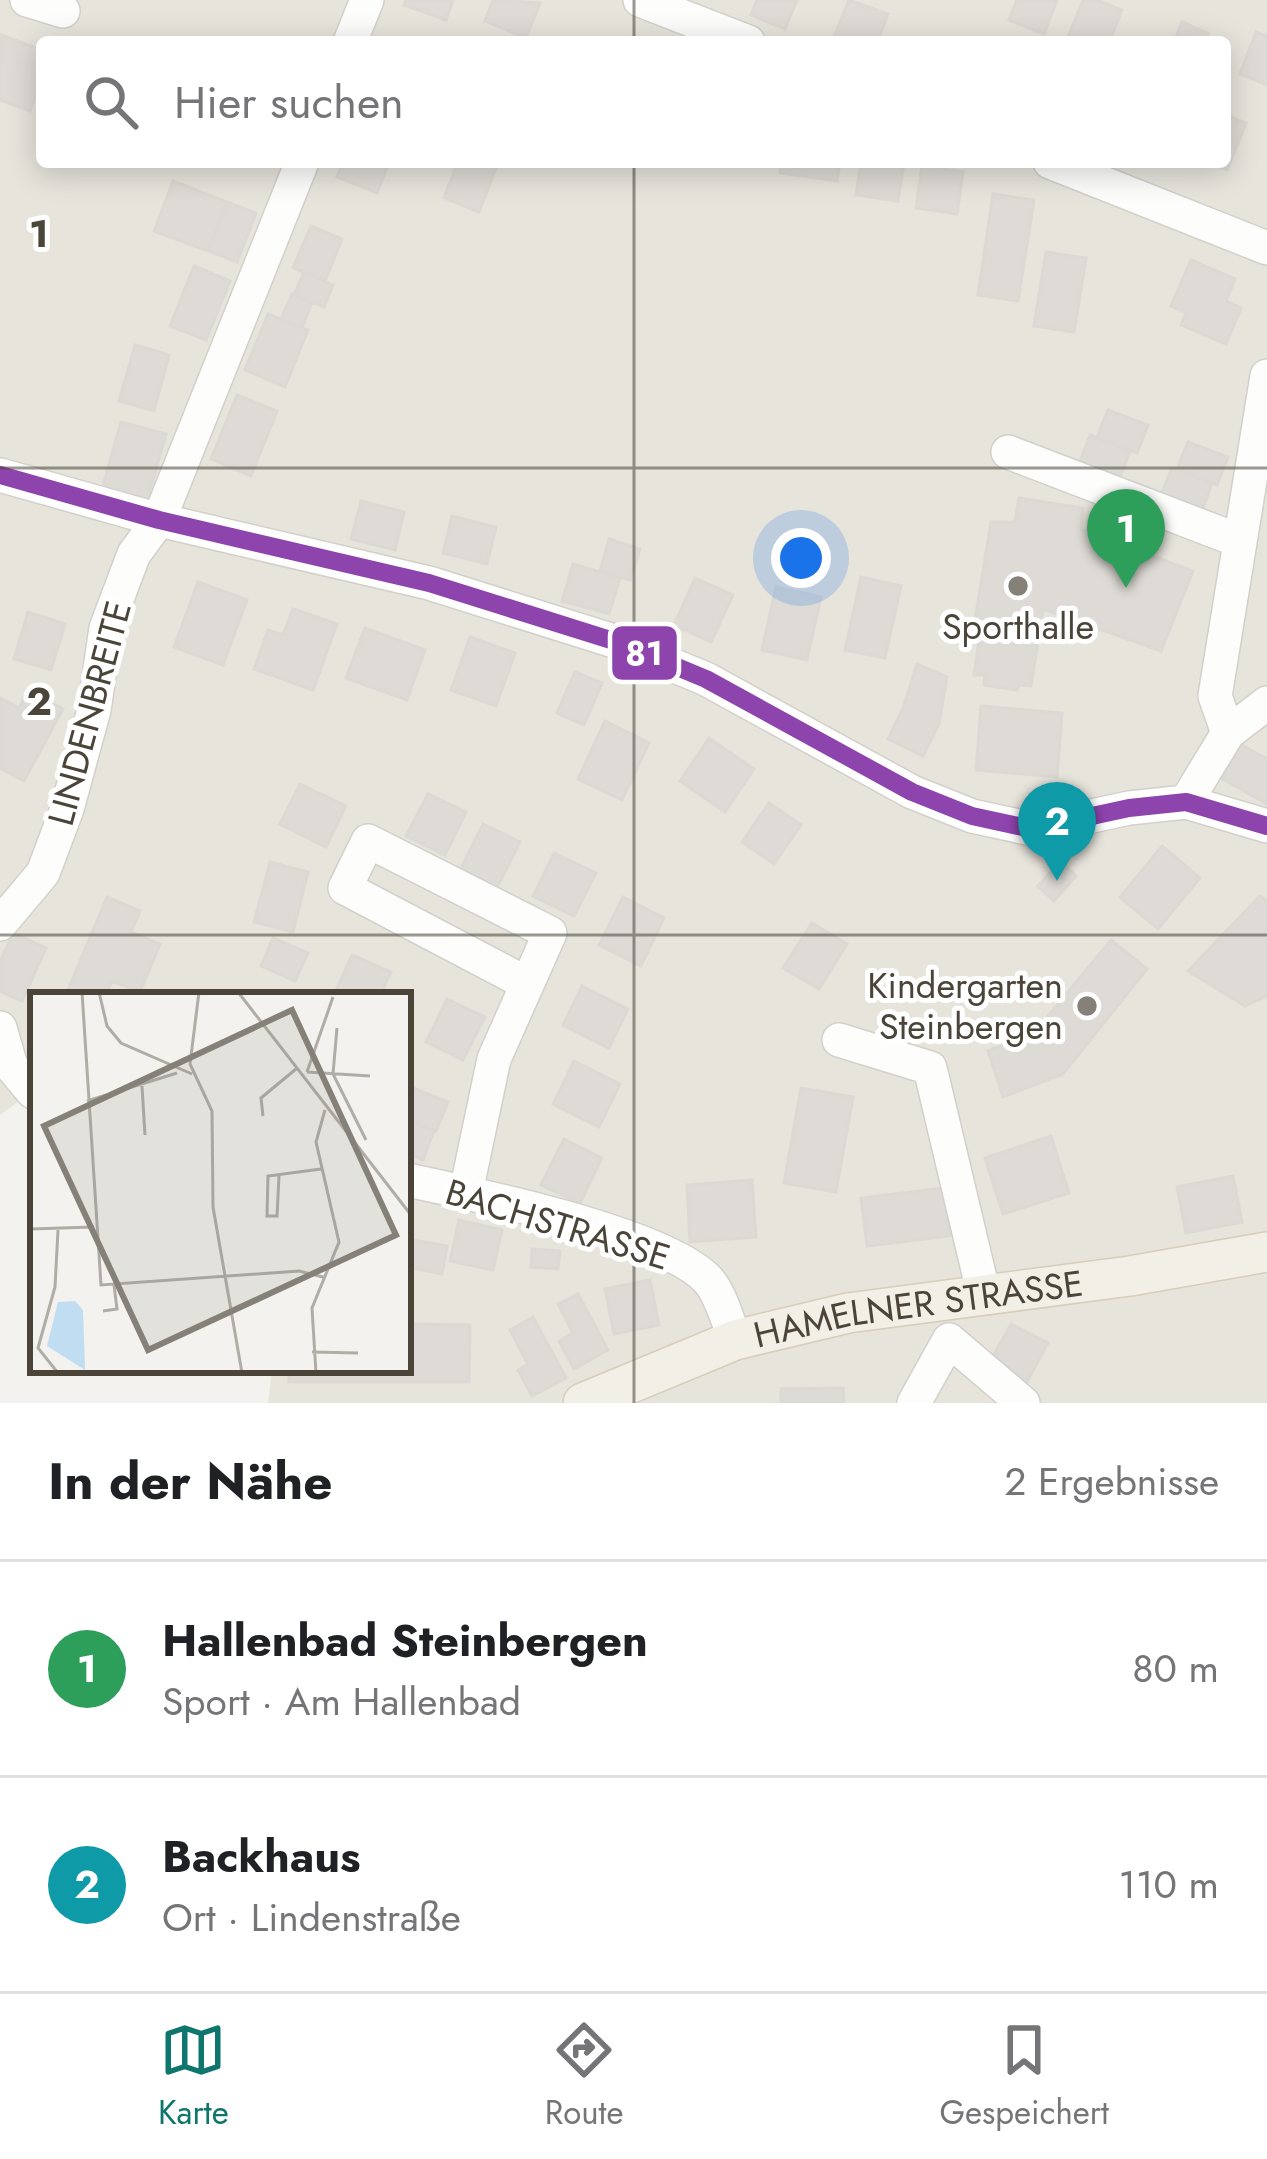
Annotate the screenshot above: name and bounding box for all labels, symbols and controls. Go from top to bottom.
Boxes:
search box [36,36,1231,168]
icon: search [78,69,144,135]
text: Hier suchen [174,70,404,135]
text: 1 [29,205,49,262]
pin: 1 [1087,489,1165,588]
your location [771,528,831,588]
marker: Sporthalle [1005,573,1031,599]
street label: LINDENBREITE [34,595,144,831]
place label: Sporthalle [942,600,1094,652]
line badge: 81 [610,624,679,682]
text: 81 [625,630,663,677]
text: 2 [26,673,52,730]
pin: 2 [1018,782,1096,881]
place label: Kindergarten Steinbergen [867,959,1063,1052]
inset map [30,992,411,1373]
marker: Kindergarten Steinbergen [1074,993,1100,1019]
street label: BACHSTRASSE [439,1165,677,1283]
street label: HAMELNER STRASSE [748,1256,1086,1361]
text: In der Nähe [48,1444,332,1518]
text: 2 Ergebnisse [1004,1453,1219,1510]
text: Hallenbad Steinbergen [162,1608,648,1673]
text: 1 [77,1640,97,1697]
text: 80 m [1132,1640,1219,1697]
text: Sport · Am Hallenbad [162,1673,521,1730]
text: Backhaus [162,1824,361,1889]
text: 2 [74,1856,100,1913]
text: 110 m [1118,1856,1219,1913]
text: Ort · Lindenstraße [162,1889,461,1946]
tab: Karte [158,2017,229,2136]
tab: Route [545,2017,623,2136]
tab: Gespeichert [939,2017,1109,2136]

